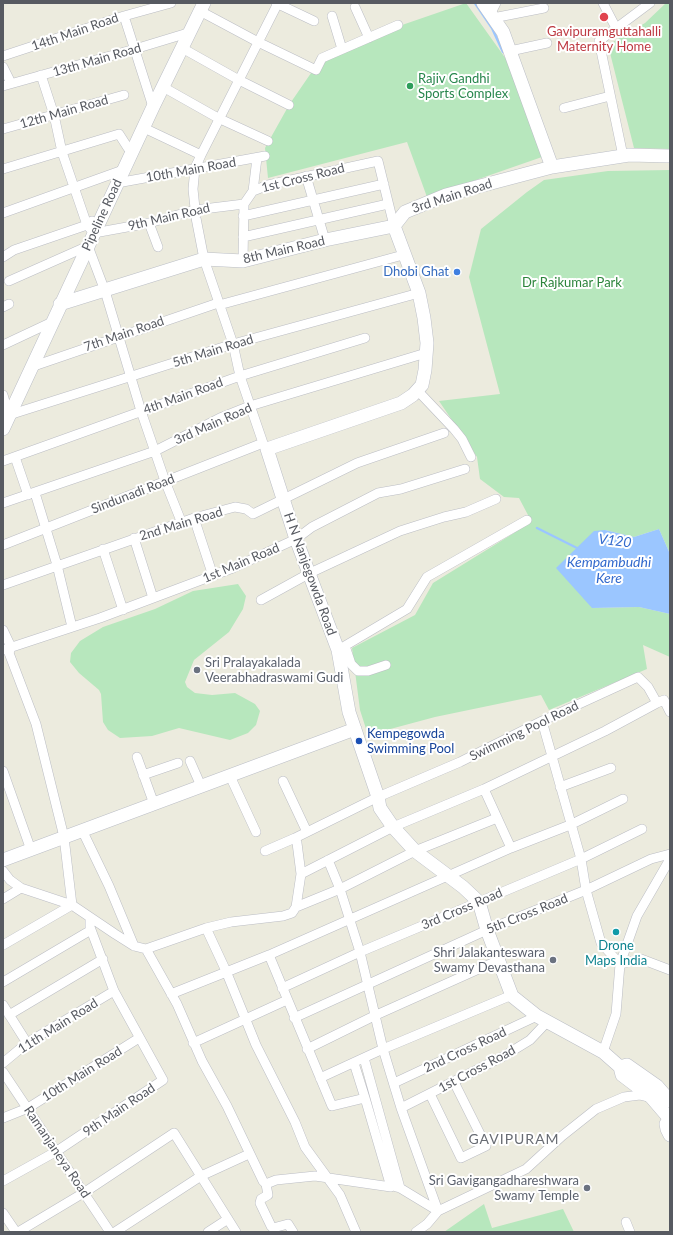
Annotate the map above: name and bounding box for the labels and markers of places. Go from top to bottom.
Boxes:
marker: Gavipuramguttahalli Maternity Home [598,11,610,23]
place label: Gavipuramguttahalli Maternity Home [547,24,661,55]
place label: Rajiv Gandhi Sports Complex [418,71,508,102]
marker: Rajiv Gandhi Sports Complex [405,81,415,91]
place label: Dhobi Ghat [383,264,449,280]
marker: Dhobi Ghat [452,267,462,277]
place label: Sri Pralayakalada Veerabhadraswami Gudi [205,655,343,686]
marker: Sri Pralayakalada Veerabhadraswami Gudi [192,665,202,675]
place label: Kempegowda Swimming Pool [367,726,454,757]
marker: Kempegowda Swimming Pool [354,736,364,746]
marker: Drone Maps India [611,927,621,937]
place label: Drone Maps India [585,938,647,969]
place label: Shri Jalakanteswara Swamy Devasthana [433,945,545,976]
marker: Shri Jalakanteswara Swamy Devasthana [548,955,558,965]
place label: Sri Gavigangadhareshwara Swamy Temple [429,1173,579,1204]
marker: Sri Gavigangadhareshwara Swamy Temple [582,1183,592,1193]

